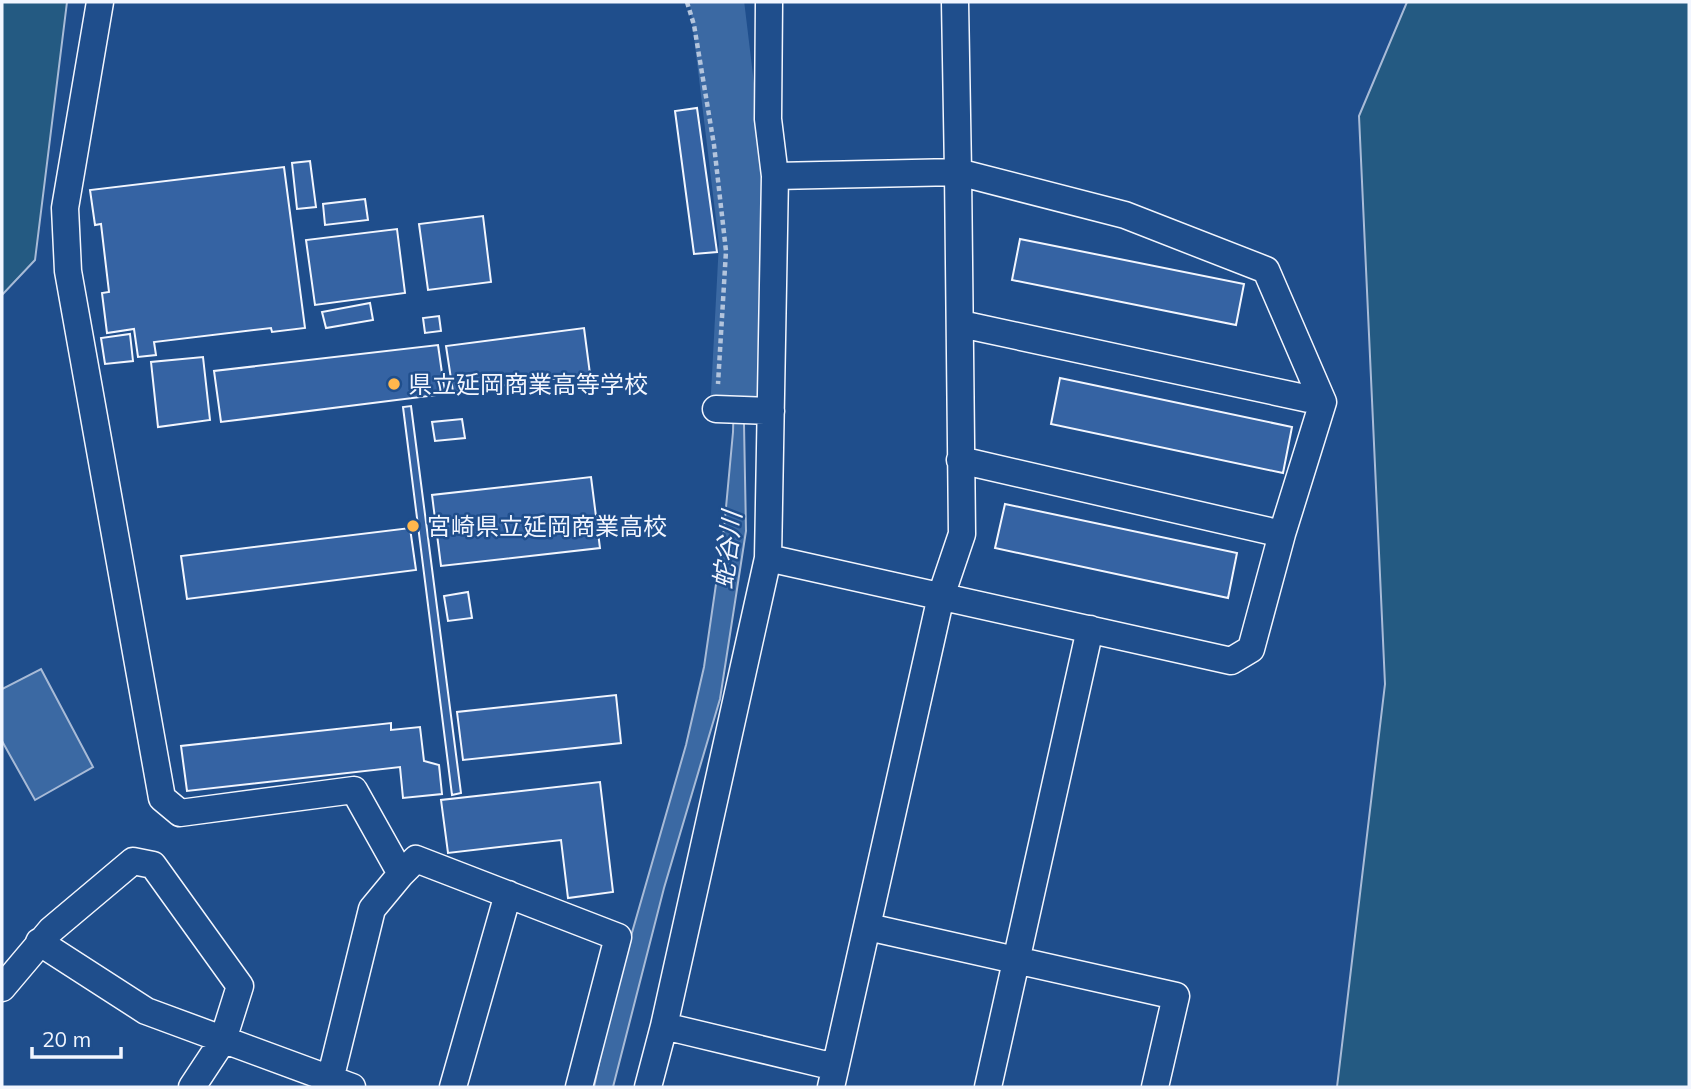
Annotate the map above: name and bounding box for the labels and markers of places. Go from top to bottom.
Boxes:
place label: 県立延岡商業高等学校 [408,369,648,399]
marker: 県立延岡商業高等学校 [386,376,402,392]
place label: 宮崎県立延岡商業高校 [427,511,667,541]
marker: 宮崎県立延岡商業高校 [405,518,421,534]

